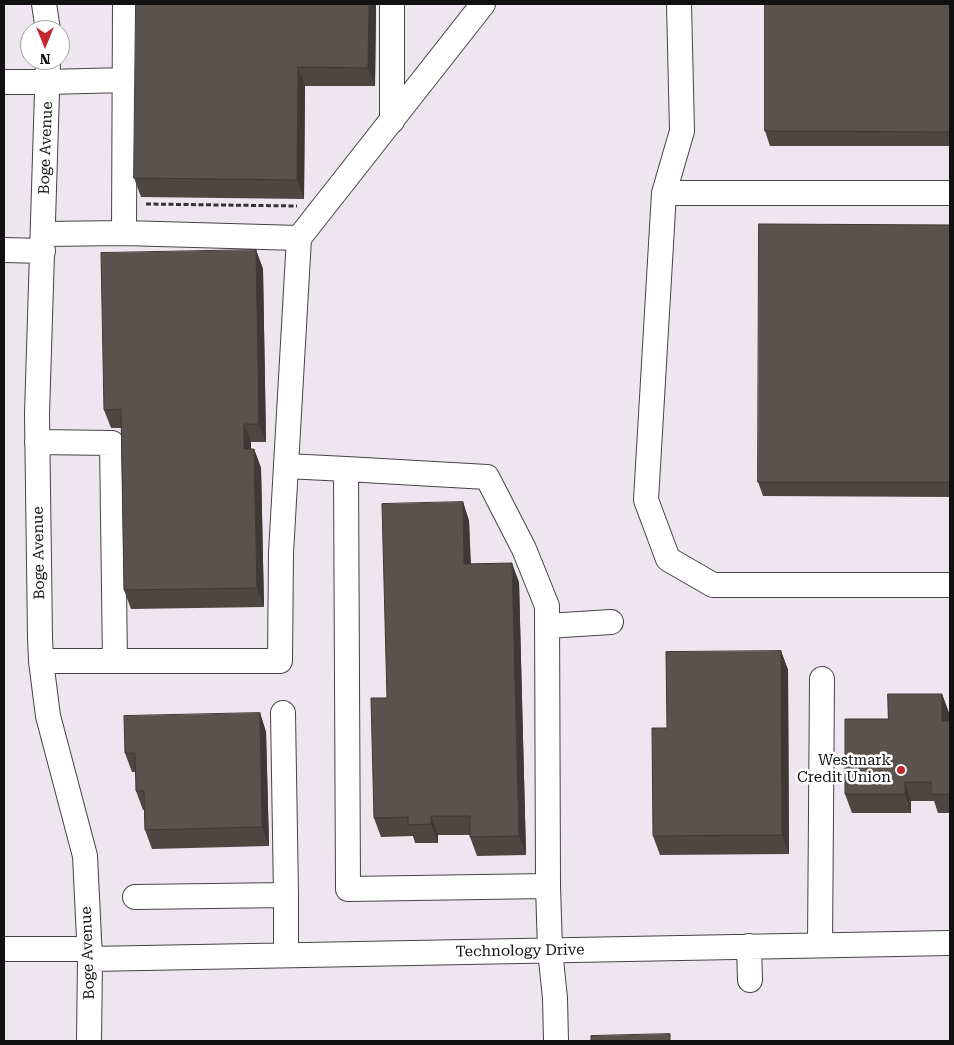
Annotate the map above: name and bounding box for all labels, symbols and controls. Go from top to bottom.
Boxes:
north arrow [20,20,70,70]
text: N [40,51,50,67]
street label: Boge Avenue [35,101,57,195]
street label: Boge Avenue [29,506,49,600]
place label: Westmark Credit Union [797,752,891,787]
marker: Westmark Credit Union [895,764,907,776]
street label: Boge Avenue [77,906,99,1000]
street label: Technology Drive [456,941,584,961]

